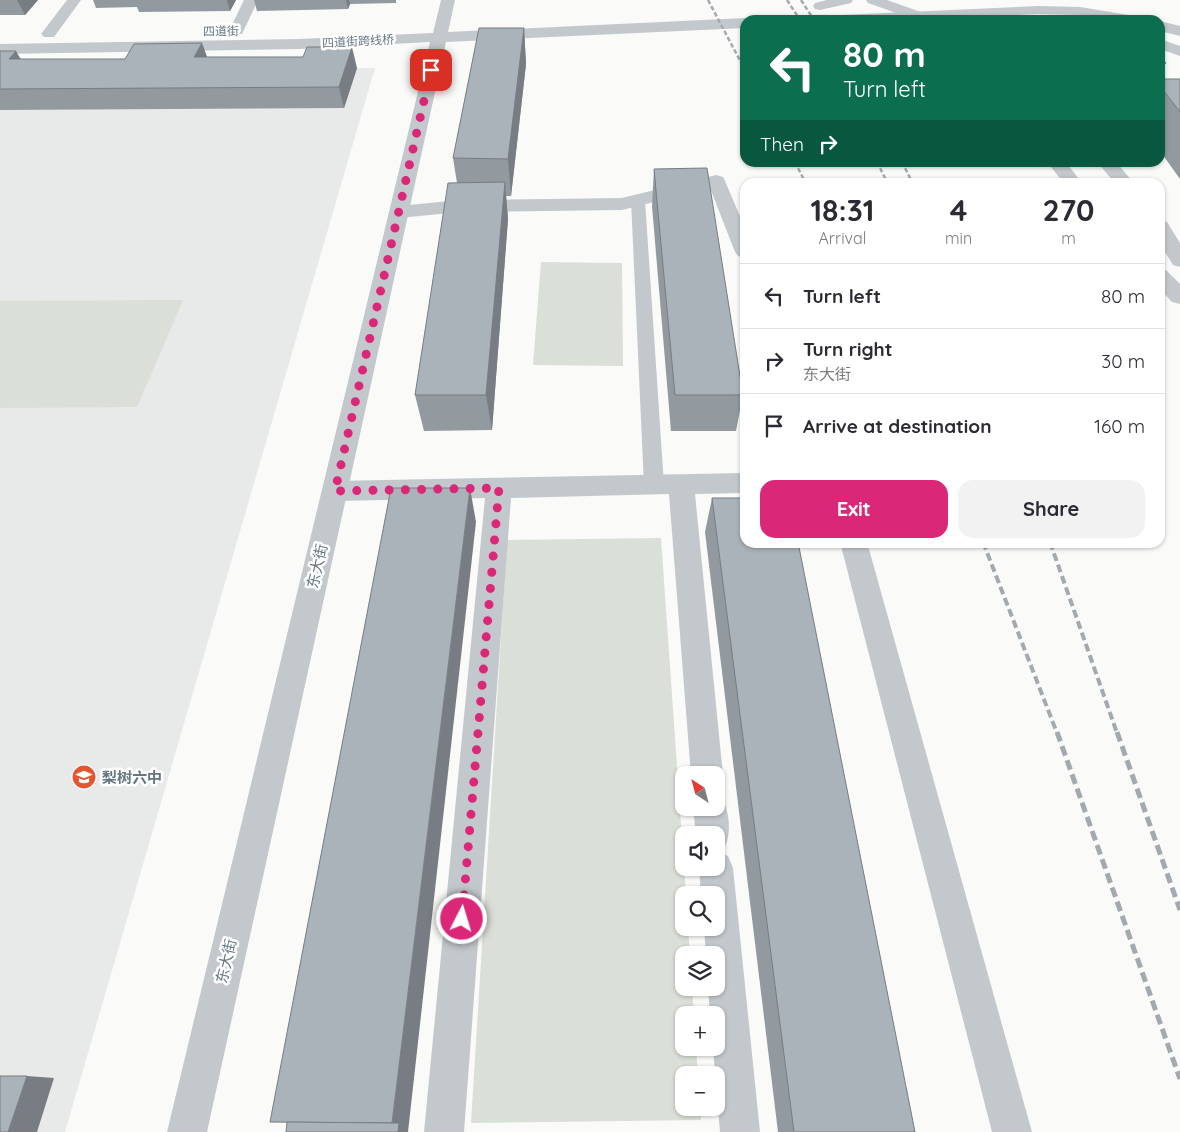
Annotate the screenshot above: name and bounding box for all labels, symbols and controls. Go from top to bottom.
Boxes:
street label: 四道街 [203,23,239,39]
street label: 四道街跨线桥 [322,32,394,50]
text: 80 m [843,32,926,76]
icon: left [760,35,825,100]
pin [410,49,452,91]
icon: arrive [417,56,445,84]
text: Turn left [843,75,926,103]
icon: right [814,130,842,158]
text: Then [760,132,804,156]
text: 18:31 [810,191,875,229]
text: 4 [950,191,967,229]
text: 270 [1043,191,1095,229]
text: Arrival [819,228,866,248]
text: min [945,228,972,248]
text: m [1061,228,1076,248]
icon: left [760,282,788,310]
text: Turn left [803,284,881,308]
text: 80 m [1101,284,1145,308]
text: Turn right [803,337,892,361]
icon: right [760,347,788,375]
text: 30 m [1101,349,1145,373]
text: 东大街 [803,364,851,384]
icon: arrive [760,412,788,440]
text: Arrive at destination [803,414,992,438]
text: 160 m [1094,414,1145,438]
button: Exit [760,480,948,538]
button: Share [958,480,1145,538]
street label: 东大街 [303,542,331,590]
school or university icon: 梨树六中 [71,764,97,790]
north arrow [675,766,725,816]
map controls [675,766,725,1116]
place label: 梨树六中 [102,768,162,787]
button: sound [675,826,725,876]
button: search [675,886,725,936]
position arrow [435,892,487,944]
street label: 东大街 [212,937,240,985]
button: layers [675,946,725,996]
button: + [675,1006,725,1056]
button: − [675,1066,725,1116]

